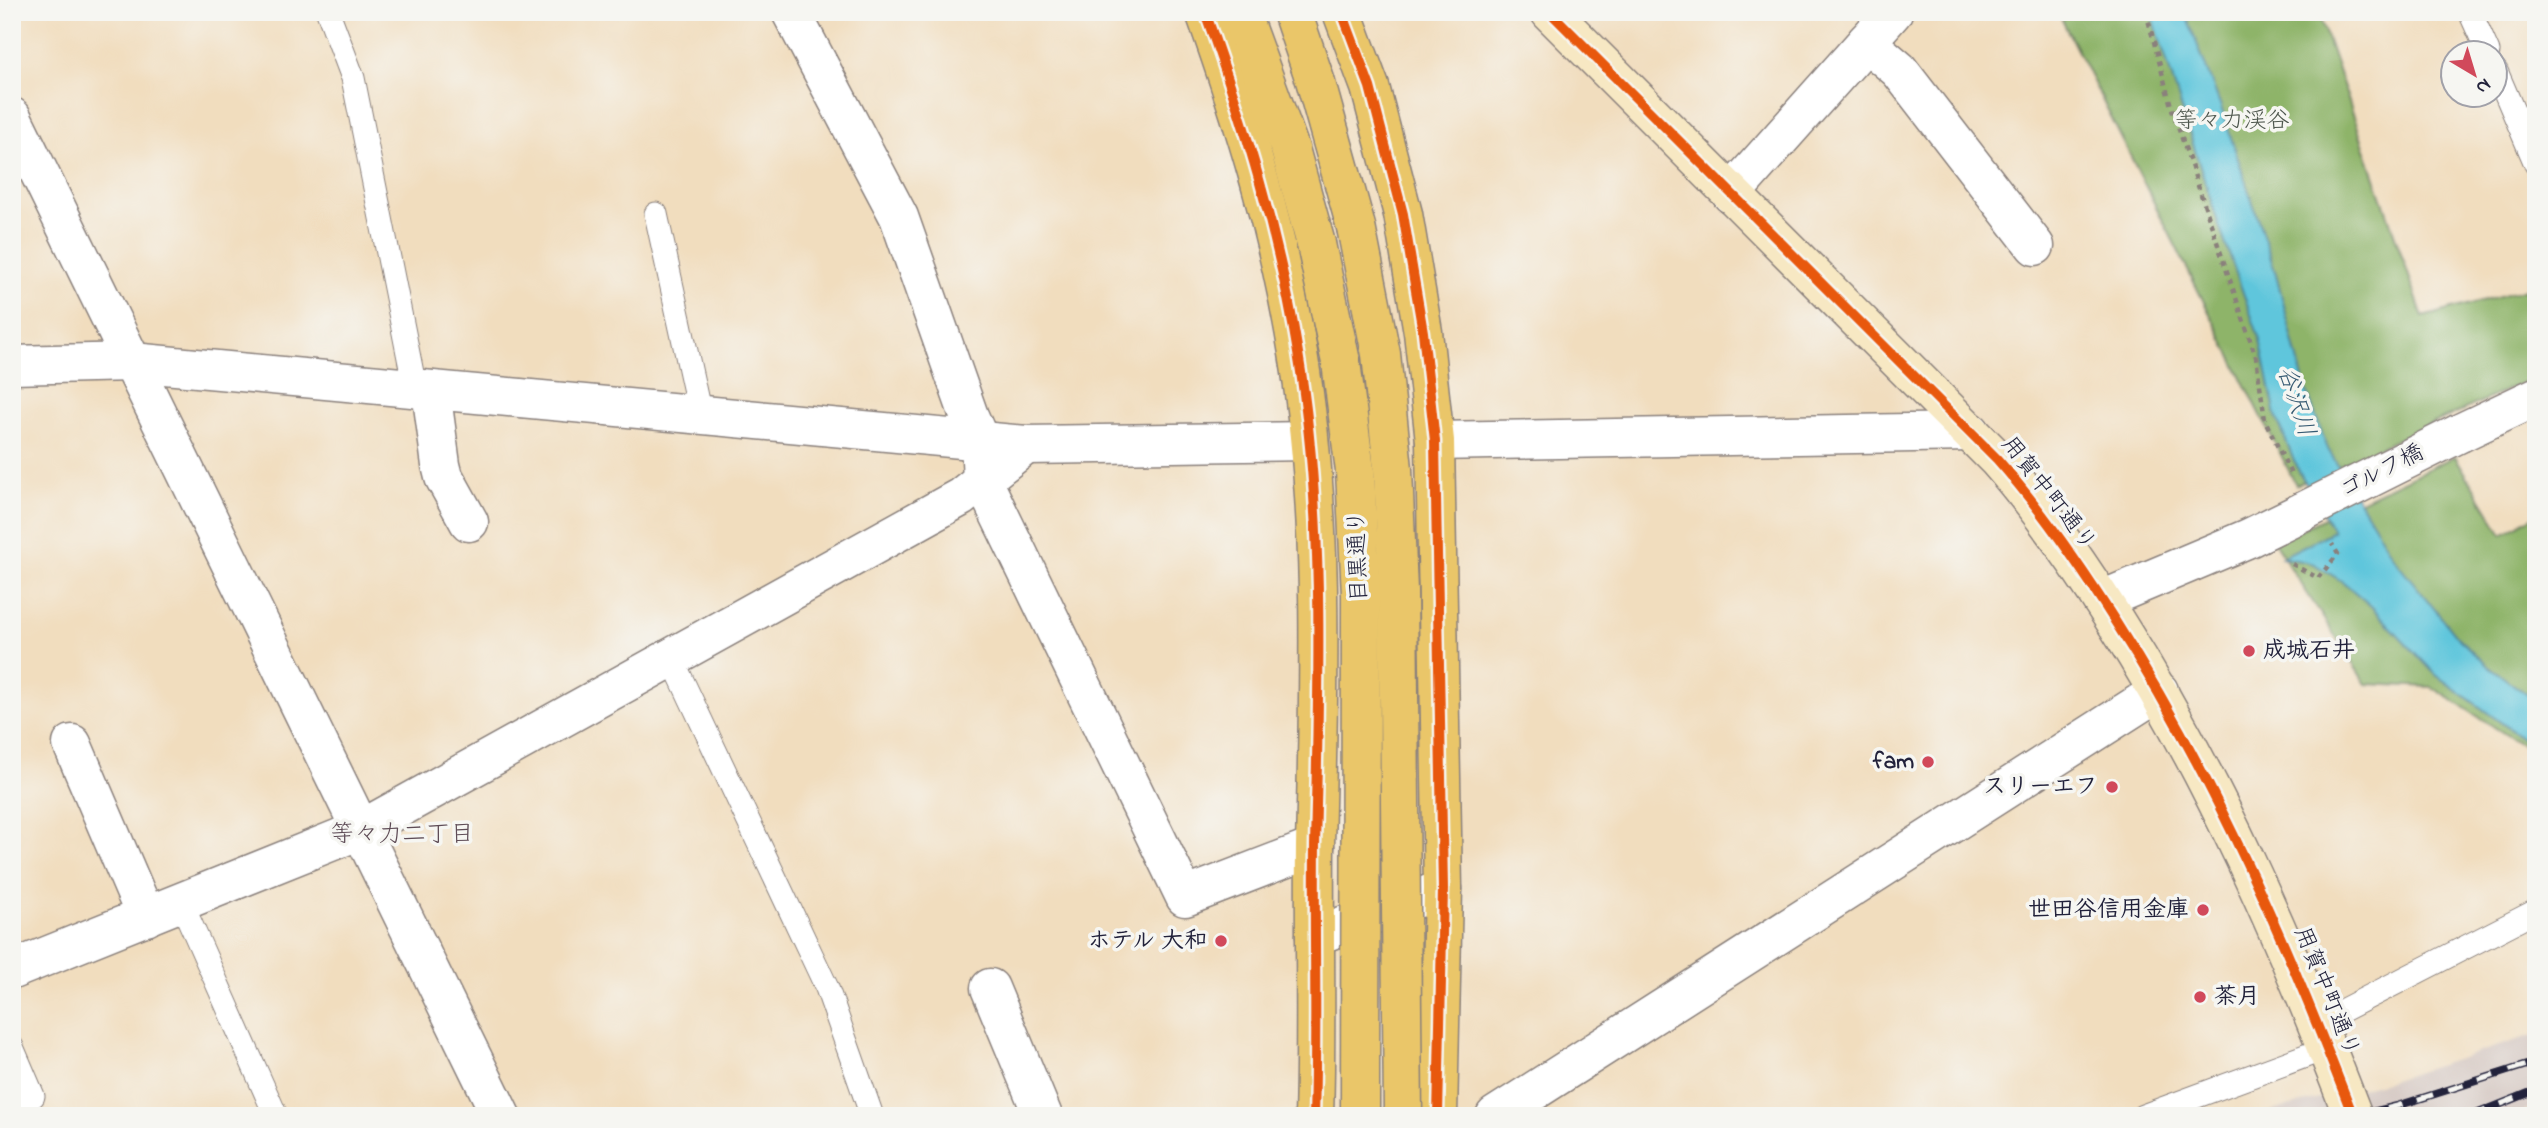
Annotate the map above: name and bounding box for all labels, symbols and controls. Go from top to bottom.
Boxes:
north arrow [2440,38,2510,108]
text: N [2469,71,2496,100]
park label: 等々力渓谷 [2175,105,2290,138]
water label: 谷沢川 [2267,362,2323,442]
street label: 用賀中町通り [1993,429,2103,559]
street label: ゴルフ橋 [2334,437,2430,507]
street label: 目黒通り [1341,509,1377,603]
place label: 成城石井 [2263,635,2355,668]
marker: 成城石井 [2241,643,2257,659]
place label: fam [1872,746,1914,779]
marker: fam [1920,754,1936,770]
place label: スリーエフ [1983,771,2098,804]
marker: スリーエフ [2104,779,2120,795]
district label: 等々力二丁目 [330,818,474,853]
place label: 世田谷信用金庫 [2028,894,2189,927]
marker: 世田谷信用金庫 [2195,902,2211,918]
street label: 用賀中町通り [2285,922,2367,1062]
place label: ホテル 大和 [1088,925,1207,958]
marker: ホテル 大和 [1213,933,1229,949]
place label: 茶月 [2214,981,2260,1014]
marker: 茶月 [2192,989,2208,1005]

